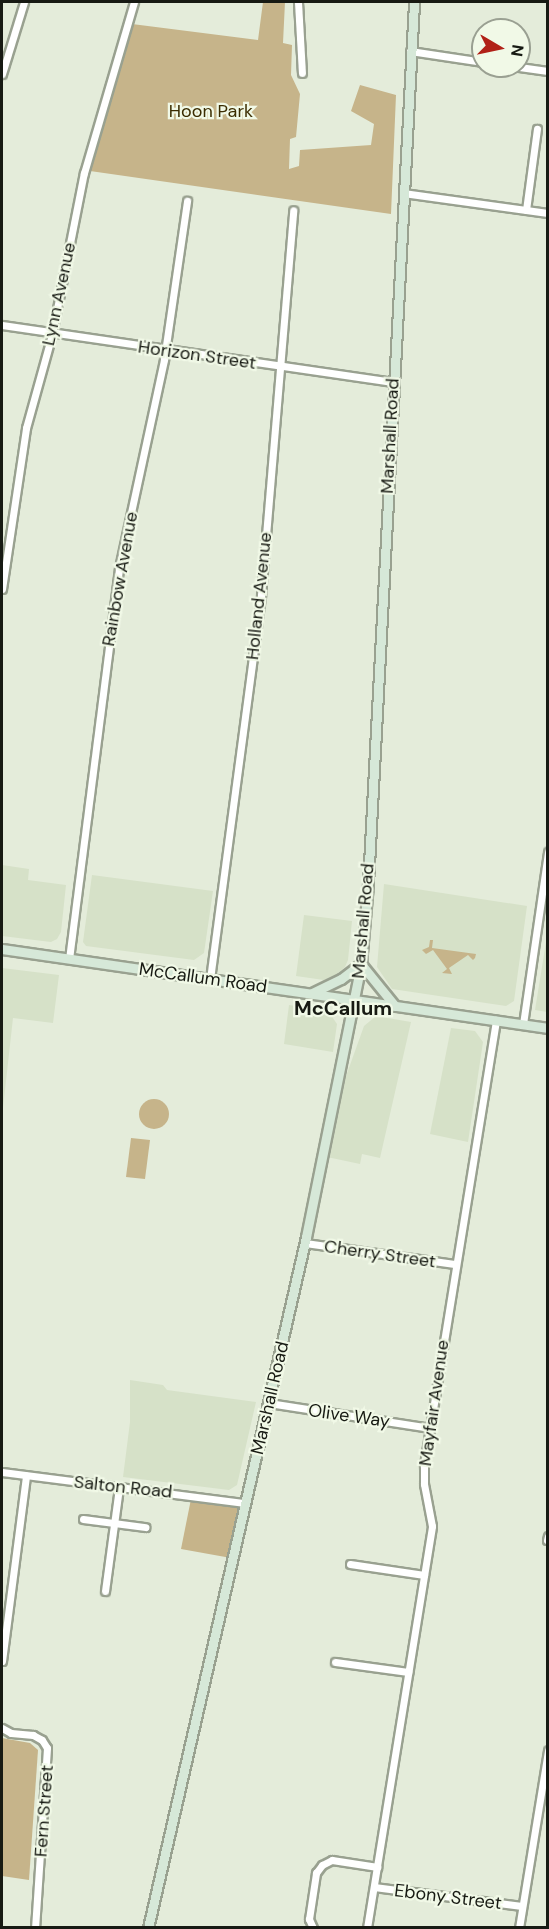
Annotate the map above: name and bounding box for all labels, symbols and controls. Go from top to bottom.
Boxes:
north arrow [471,18,531,78]
text: N [506,43,529,58]
park label: Hoon Park [169,100,253,122]
street label: Lynn Avenue [38,240,80,348]
street label: Horizon Street [137,336,257,374]
street label: Marshall Road [376,378,404,494]
street label: Rainbow Avenue [98,510,142,648]
street label: Holland Avenue [242,531,276,661]
street label: Marshall Road [347,863,379,979]
street label: McCallum Road [138,958,268,998]
district label: McCallum [294,996,392,1020]
street label: Cherry Street [323,1235,437,1273]
street label: Marshall Road [246,1339,294,1457]
street label: Mayfair Avenue [414,1339,454,1467]
street label: Olive Way [307,1400,391,1432]
street label: Salton Road [73,1471,173,1503]
street label: Fern Street [30,1764,58,1858]
street label: Ebony Street [393,1880,503,1914]

